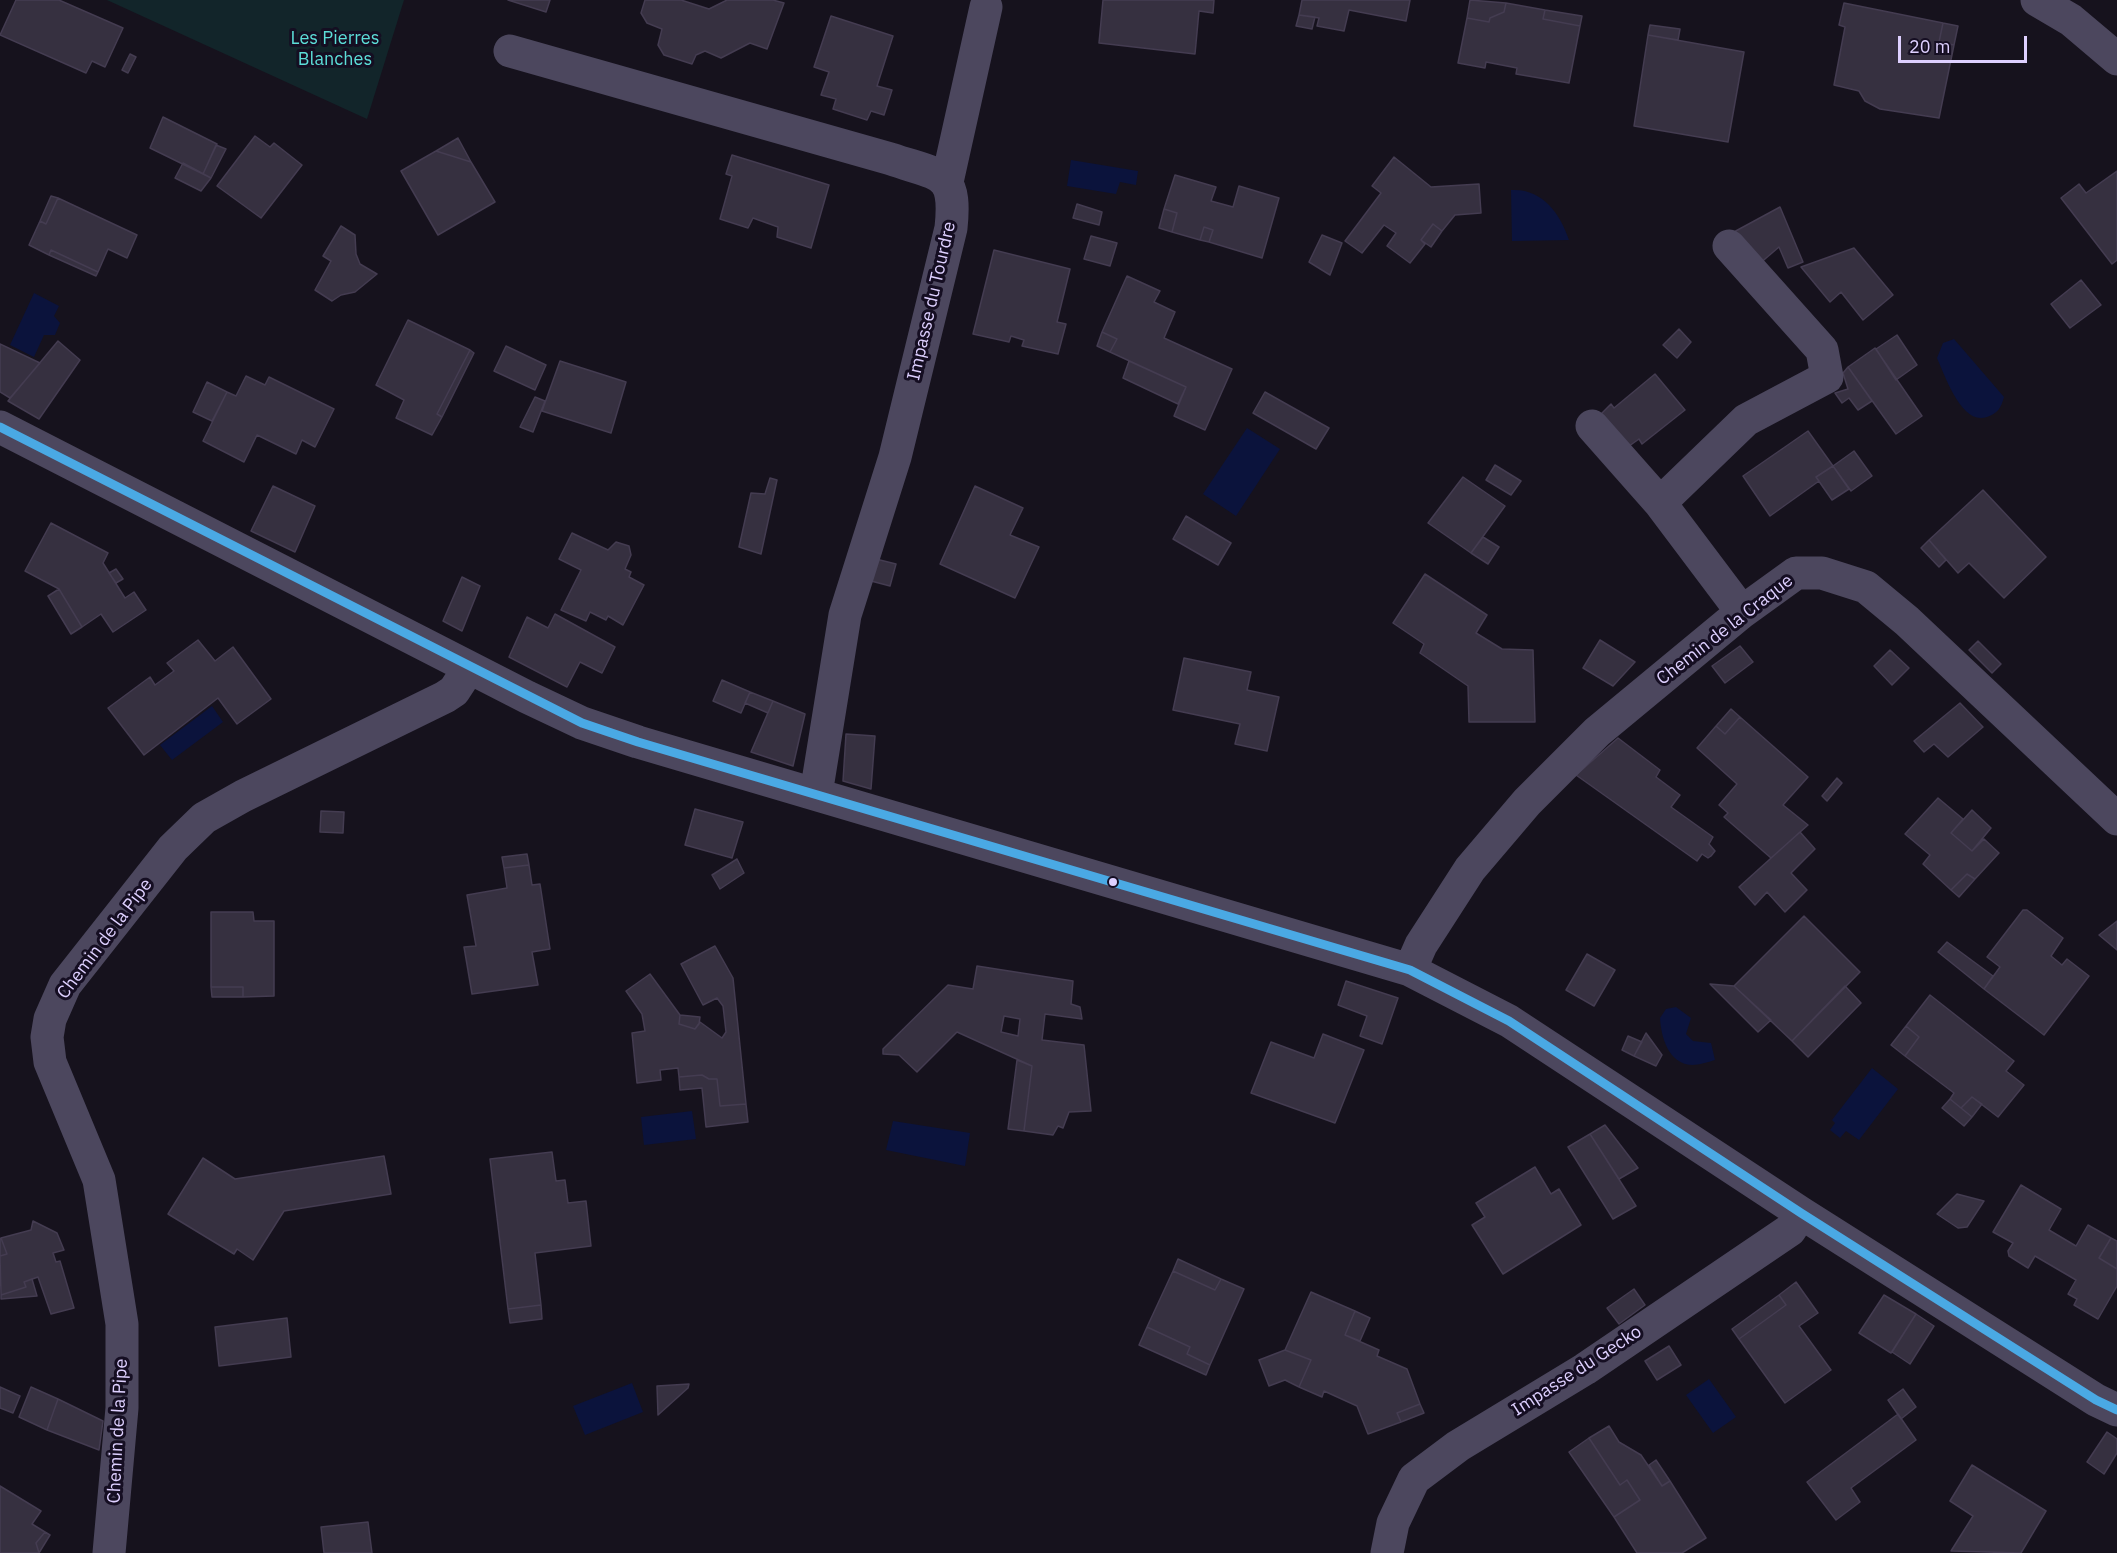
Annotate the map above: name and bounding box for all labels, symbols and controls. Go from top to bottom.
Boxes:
scale bar [1901,24,2030,62]
park label: Les Pierres Blanches [291,28,379,70]
text: 20 m [1909,35,1951,58]
street label: Impasse du Tourdre [903,220,961,382]
street label: Chemin de la Craque [1652,570,1798,690]
street label: Chemin de la Pipe [53,875,157,1003]
unlabelled marker [1107,876,1119,888]
street label: Impasse du Gecko [1508,1321,1646,1421]
street label: Chemin de la Pipe [103,1358,133,1504]

